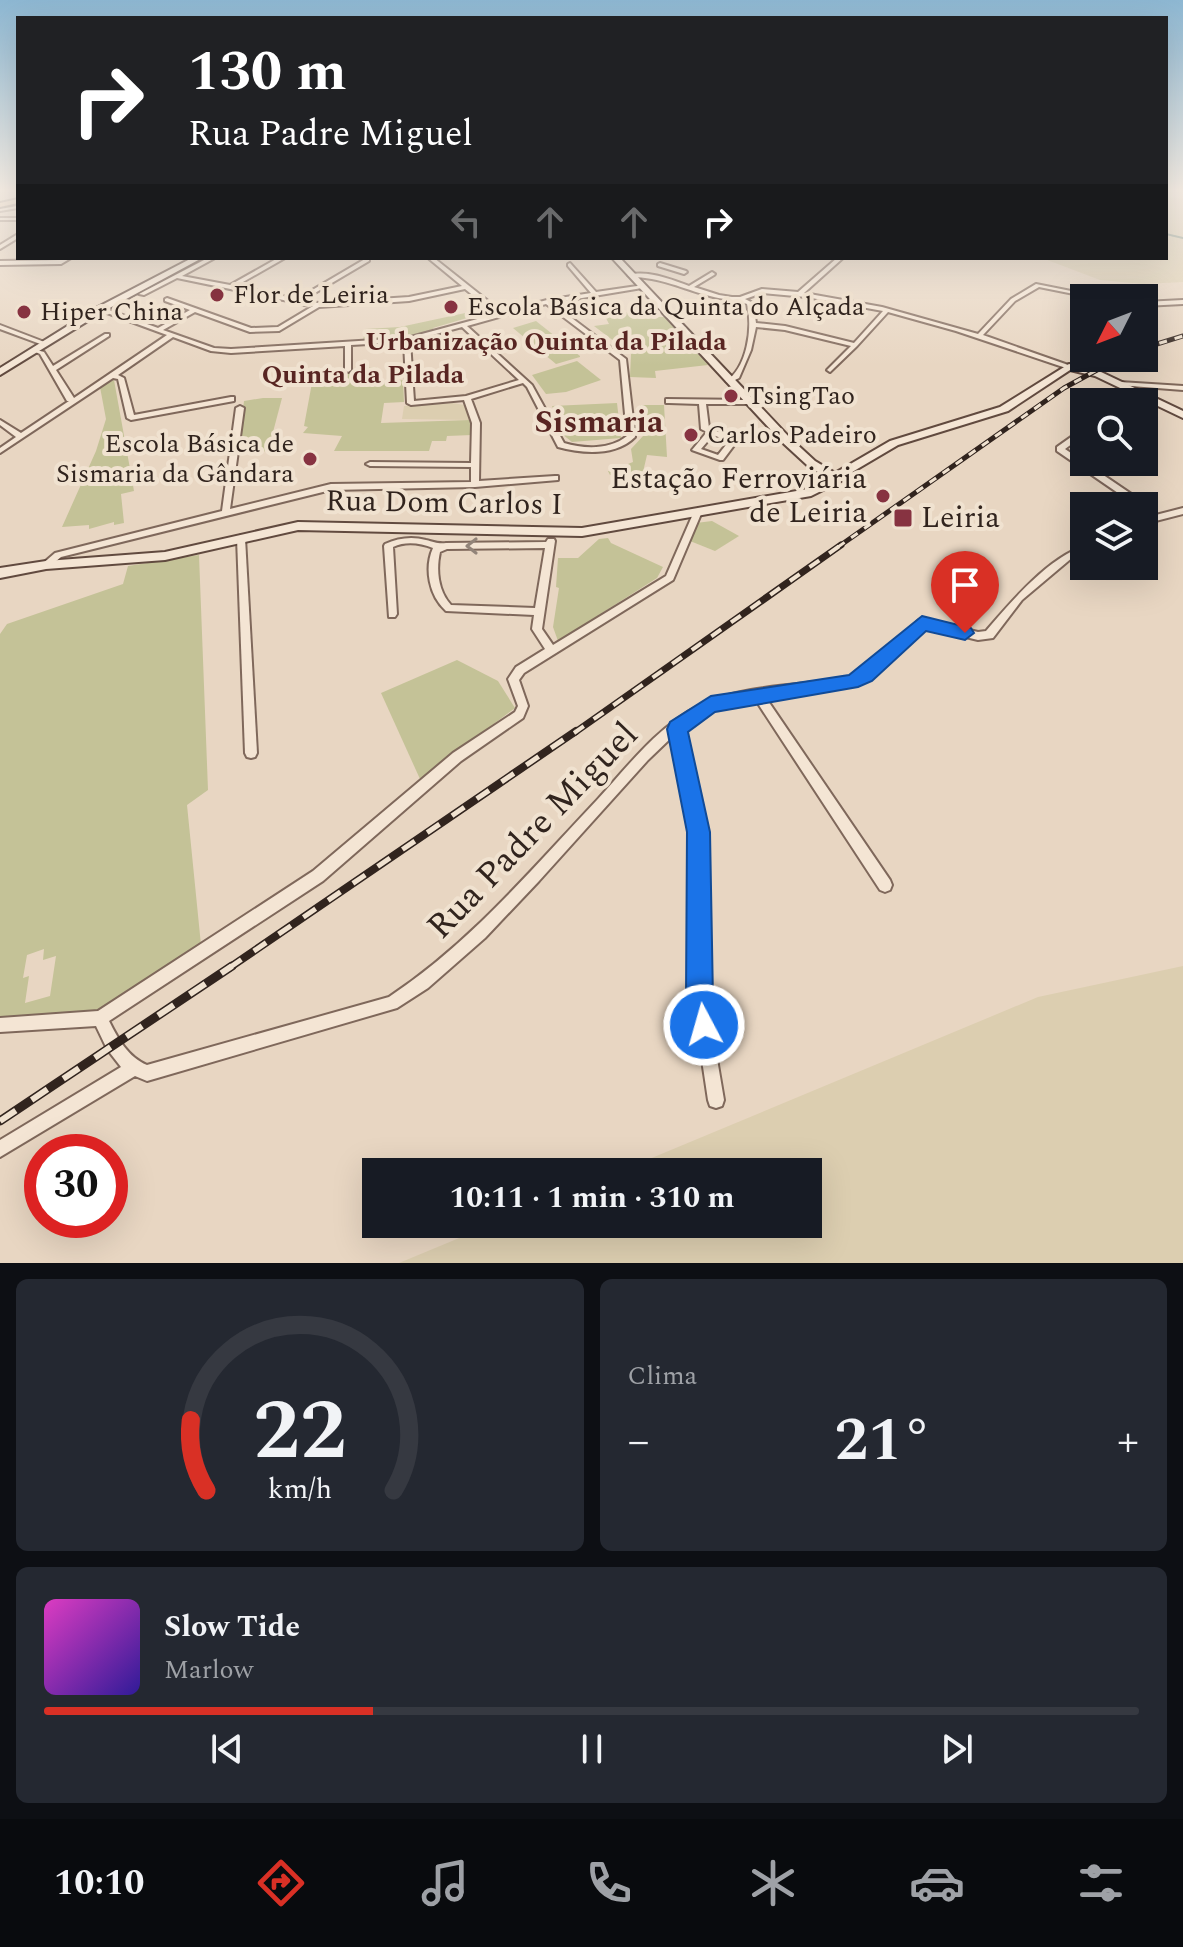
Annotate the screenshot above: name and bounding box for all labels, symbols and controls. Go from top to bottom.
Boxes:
text: 130 m [188,30,347,115]
icon: right [56,48,160,152]
text: Rua Padre Miguel [188,107,473,162]
icon: left [444,200,488,244]
icon: ahead [528,200,572,244]
icon: ahead [612,200,656,244]
icon: right [696,200,740,244]
place label: Flor de Leiria [233,275,389,315]
north arrow [1070,284,1158,372]
map controls [1070,284,1158,580]
marker: Flor de Leiria [208,286,226,304]
place label: Escola Básica da Quinta do Alçada [467,287,865,327]
place label: Hiper China [40,292,183,332]
marker: Escola Básica da Quinta do Alçada [442,298,460,316]
marker: Hiper China [15,303,33,321]
district label: Urbanização Quinta da Pilada [365,322,727,362]
district label: Quinta da Pilada [262,355,465,395]
place label: TsingTao [747,376,855,416]
marker: TsingTao [722,387,740,405]
button: search [1070,388,1158,476]
district label: Sismaria [535,398,664,447]
place label: Carlos Padeiro [707,415,877,455]
place label: Escola Básica de Sismaria da Gândara [56,424,294,494]
marker: Carlos Padeiro [682,426,700,444]
marker: Escola Básica de Sismaria da Gândara [301,450,319,468]
place label: Estação Ferroviária de Leiria [610,456,867,536]
street label: Rua Dom Carlos I [325,478,563,528]
marker: Estação Ferroviária de Leiria [874,487,892,505]
button: layers [1070,492,1158,580]
place label: Leiria [921,495,1000,541]
marker: Leiria [892,507,914,529]
one-way arrow [465,537,478,555]
pin [931,551,999,633]
icon: arrive [943,563,987,607]
street label: Rua Padre Miguel [414,709,652,953]
position arrow [662,983,746,1067]
speed limit sign: 30 [24,1134,128,1238]
text: 10:11 · 1 min · 310 m [449,1175,735,1221]
text: Clima [628,1356,697,1396]
text: 22 [253,1369,346,1496]
text: 21° [835,1395,932,1487]
text: − [628,1408,650,1475]
text: + [1117,1408,1139,1475]
text: km/h [268,1468,332,1511]
text: Slow Tide [164,1604,300,1650]
text: Marlow [164,1650,253,1690]
icon: previous [205,1727,249,1771]
icon: pause [570,1727,614,1771]
icon: next [935,1727,979,1771]
icon: directions [253,1855,309,1911]
icon: music [417,1855,473,1911]
icon: phone [581,1855,637,1911]
icon: climate [745,1855,801,1911]
icon: car [909,1855,965,1911]
icon: filters [1073,1855,1129,1911]
text: 10:10 [54,1856,144,1911]

